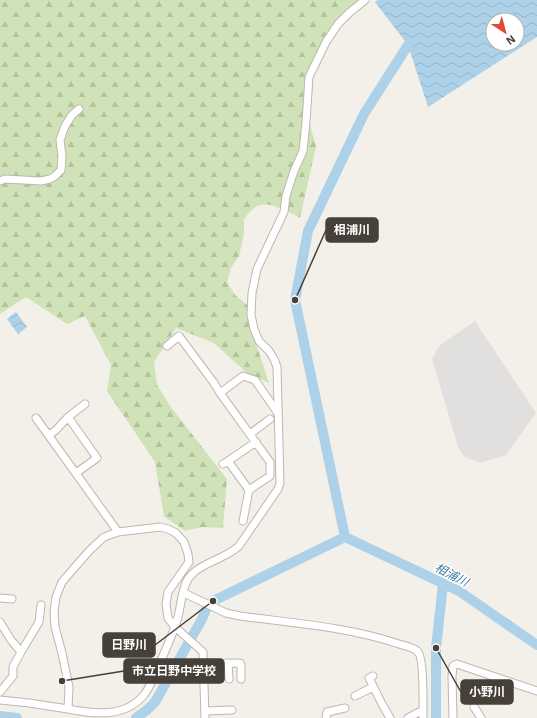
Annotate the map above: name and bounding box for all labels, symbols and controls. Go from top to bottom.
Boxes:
north arrow [485,12,525,52]
text: N [504,33,518,48]
callout: 相浦川 [326,218,378,242]
text: 相浦川 [334,222,370,236]
water label: 相浦川 [433,560,473,589]
callout: 日野川 [103,633,155,657]
text: 日野川 [111,637,147,651]
callout: 市立日野中学校 [124,659,224,683]
text: 市立日野中学校 [132,663,216,677]
callout: 小野川 [461,680,513,704]
text: 小野川 [469,684,505,698]

